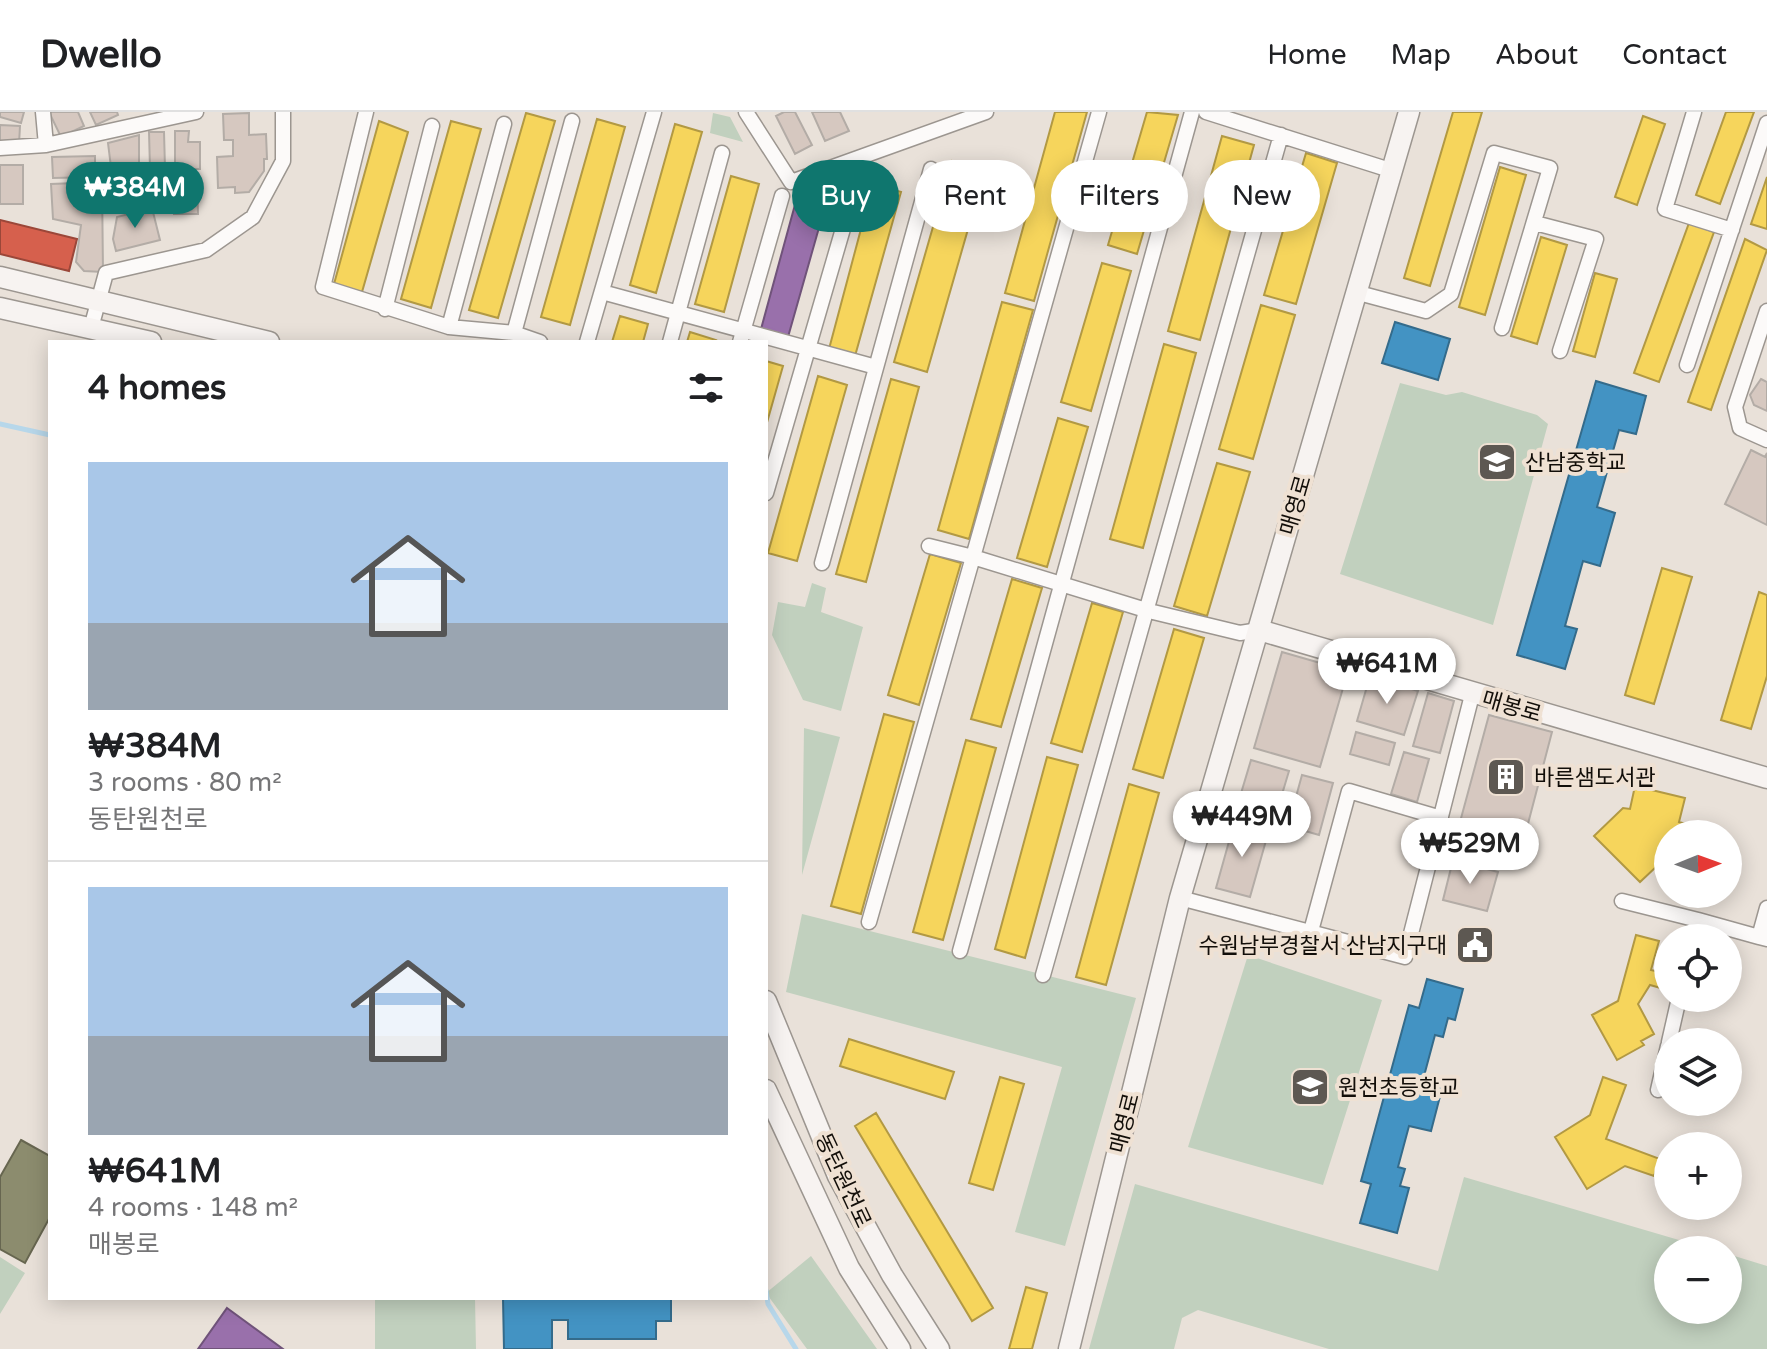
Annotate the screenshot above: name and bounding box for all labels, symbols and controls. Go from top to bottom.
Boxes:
text: Dwello [40,32,162,78]
text: Home [1267,38,1347,72]
text: Map [1391,38,1451,72]
text: About [1495,38,1578,72]
text: Contact [1622,38,1727,72]
chip: Buy [792,160,899,232]
chip: Rent [915,160,1035,232]
chip: Filters [1051,160,1188,232]
chip: New [1204,160,1320,232]
pin: ₩384M [79,162,191,230]
text: ₩384M [84,172,186,203]
icon: filters [684,366,728,410]
text: 4 homes [88,368,226,409]
school or university icon: 산남중학교 [1476,441,1518,483]
place label: 산남중학교 [1525,450,1626,476]
street label: 매영로 [1275,473,1317,538]
icon: home [336,514,480,658]
pin: ₩641M [1331,638,1443,706]
text: ₩641M [1336,648,1438,679]
street label: 매봉로 [1479,686,1544,728]
text: ₩384M [88,726,222,767]
building icon: 바른샘도서관 [1485,756,1527,798]
place label: 바른샘도서관 [1534,765,1655,791]
text: 3 rooms · 80 m² [88,767,282,798]
pin: ₩449M [1186,791,1298,859]
text: ₩449M [1191,801,1293,832]
text: 동탄원천로 [88,804,208,835]
pin: ₩529M [1414,818,1526,886]
north arrow [1654,820,1742,908]
map controls [1654,820,1742,1324]
text: ₩529M [1419,828,1521,859]
public building icon: 수원남부경찰서 산남지구대 [1454,924,1496,966]
button: locate [1654,924,1742,1012]
place label: 수원남부경찰서 산남지구대 [1198,933,1447,959]
icon: home [336,939,480,1083]
button: layers [1654,1028,1742,1116]
school or university icon: 원천초등학교 [1289,1066,1331,1108]
place label: 원천초등학교 [1338,1075,1459,1101]
street label: 매영로 [1105,1091,1145,1156]
street label: 동탄원천로 [810,1129,876,1232]
button: + [1654,1132,1742,1220]
text: ₩641M [88,1151,222,1192]
text: 4 rooms · 148 m² [88,1192,298,1223]
text: 매봉로 [88,1229,160,1260]
button: − [1654,1236,1742,1324]

